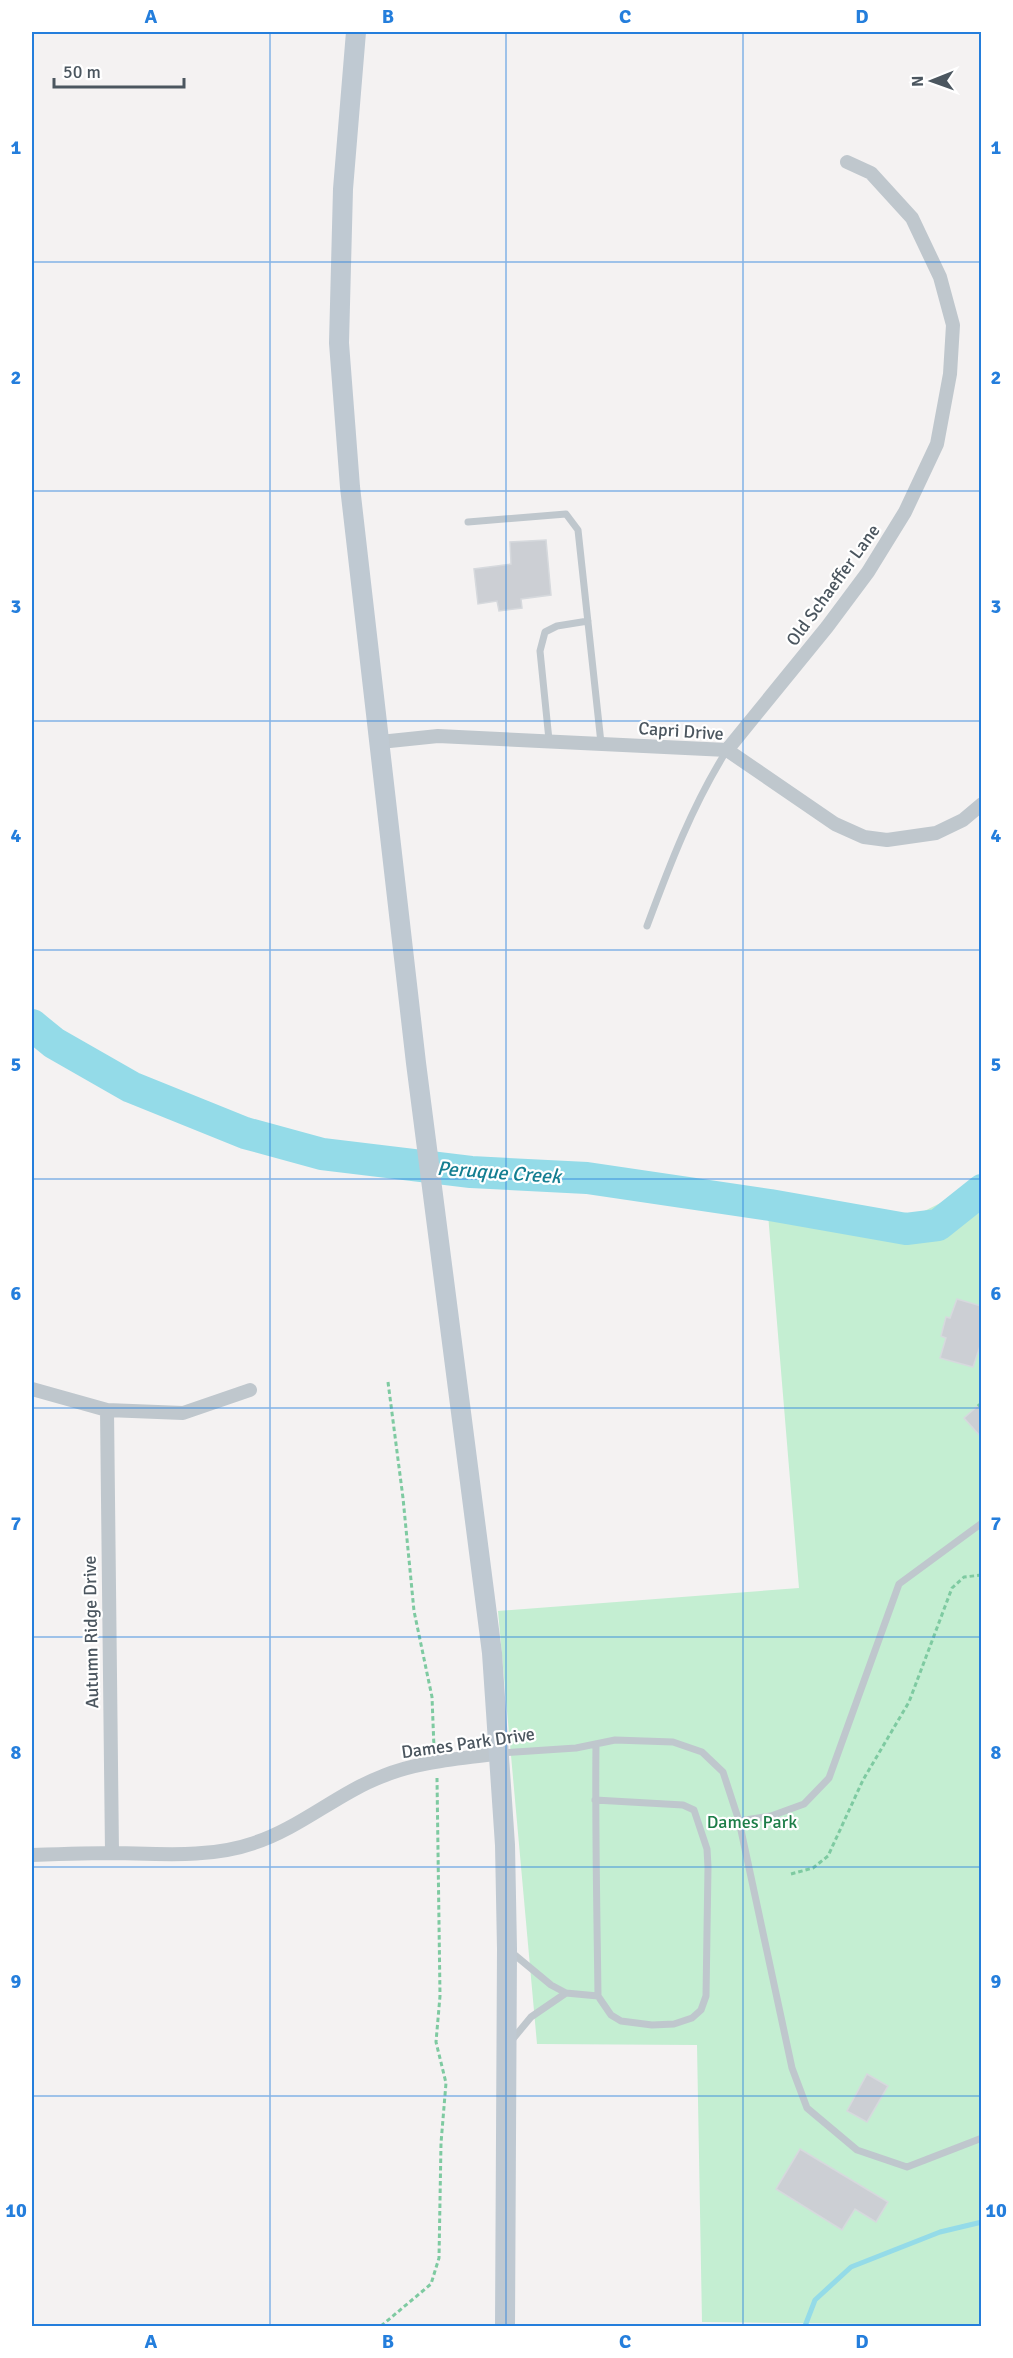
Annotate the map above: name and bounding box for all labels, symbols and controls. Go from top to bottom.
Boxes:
text: A [145,4,158,29]
text: B [382,4,394,29]
text: C [619,4,631,29]
text: D [855,4,869,29]
scale bar [54,51,184,89]
north arrow [902,51,962,111]
text: 50 m [63,61,101,83]
text: N [908,76,928,87]
text: 1 [11,135,22,160]
text: 1 [991,135,1002,160]
text: 2 [11,365,21,390]
text: 2 [991,365,1001,390]
street label: Old Schaeffer Lane [781,520,885,650]
text: 3 [11,594,21,619]
text: 3 [991,594,1001,619]
street label: Capri Drive [638,717,724,745]
text: 4 [11,823,22,848]
text: 4 [991,823,1002,848]
text: 5 [11,1052,21,1077]
text: 5 [991,1052,1001,1077]
water label: Peruque Creek [436,1156,564,1189]
text: 6 [11,1281,22,1306]
text: 6 [991,1281,1002,1306]
text: 7 [11,1511,22,1536]
text: 7 [991,1511,1002,1536]
street label: Autumn Ridge Drive [79,1555,103,1709]
street label: Dames Park Drive [400,1723,536,1763]
text: 8 [11,1740,22,1765]
text: 8 [991,1740,1002,1765]
park label: Dames Park [707,1811,797,1833]
text: 9 [11,1969,22,1994]
text: 9 [991,1969,1002,1994]
text: 10 [5,2198,27,2223]
text: 10 [985,2198,1007,2223]
text: A [145,2329,158,2354]
text: B [382,2329,394,2354]
text: C [619,2329,631,2354]
text: D [855,2329,869,2354]

